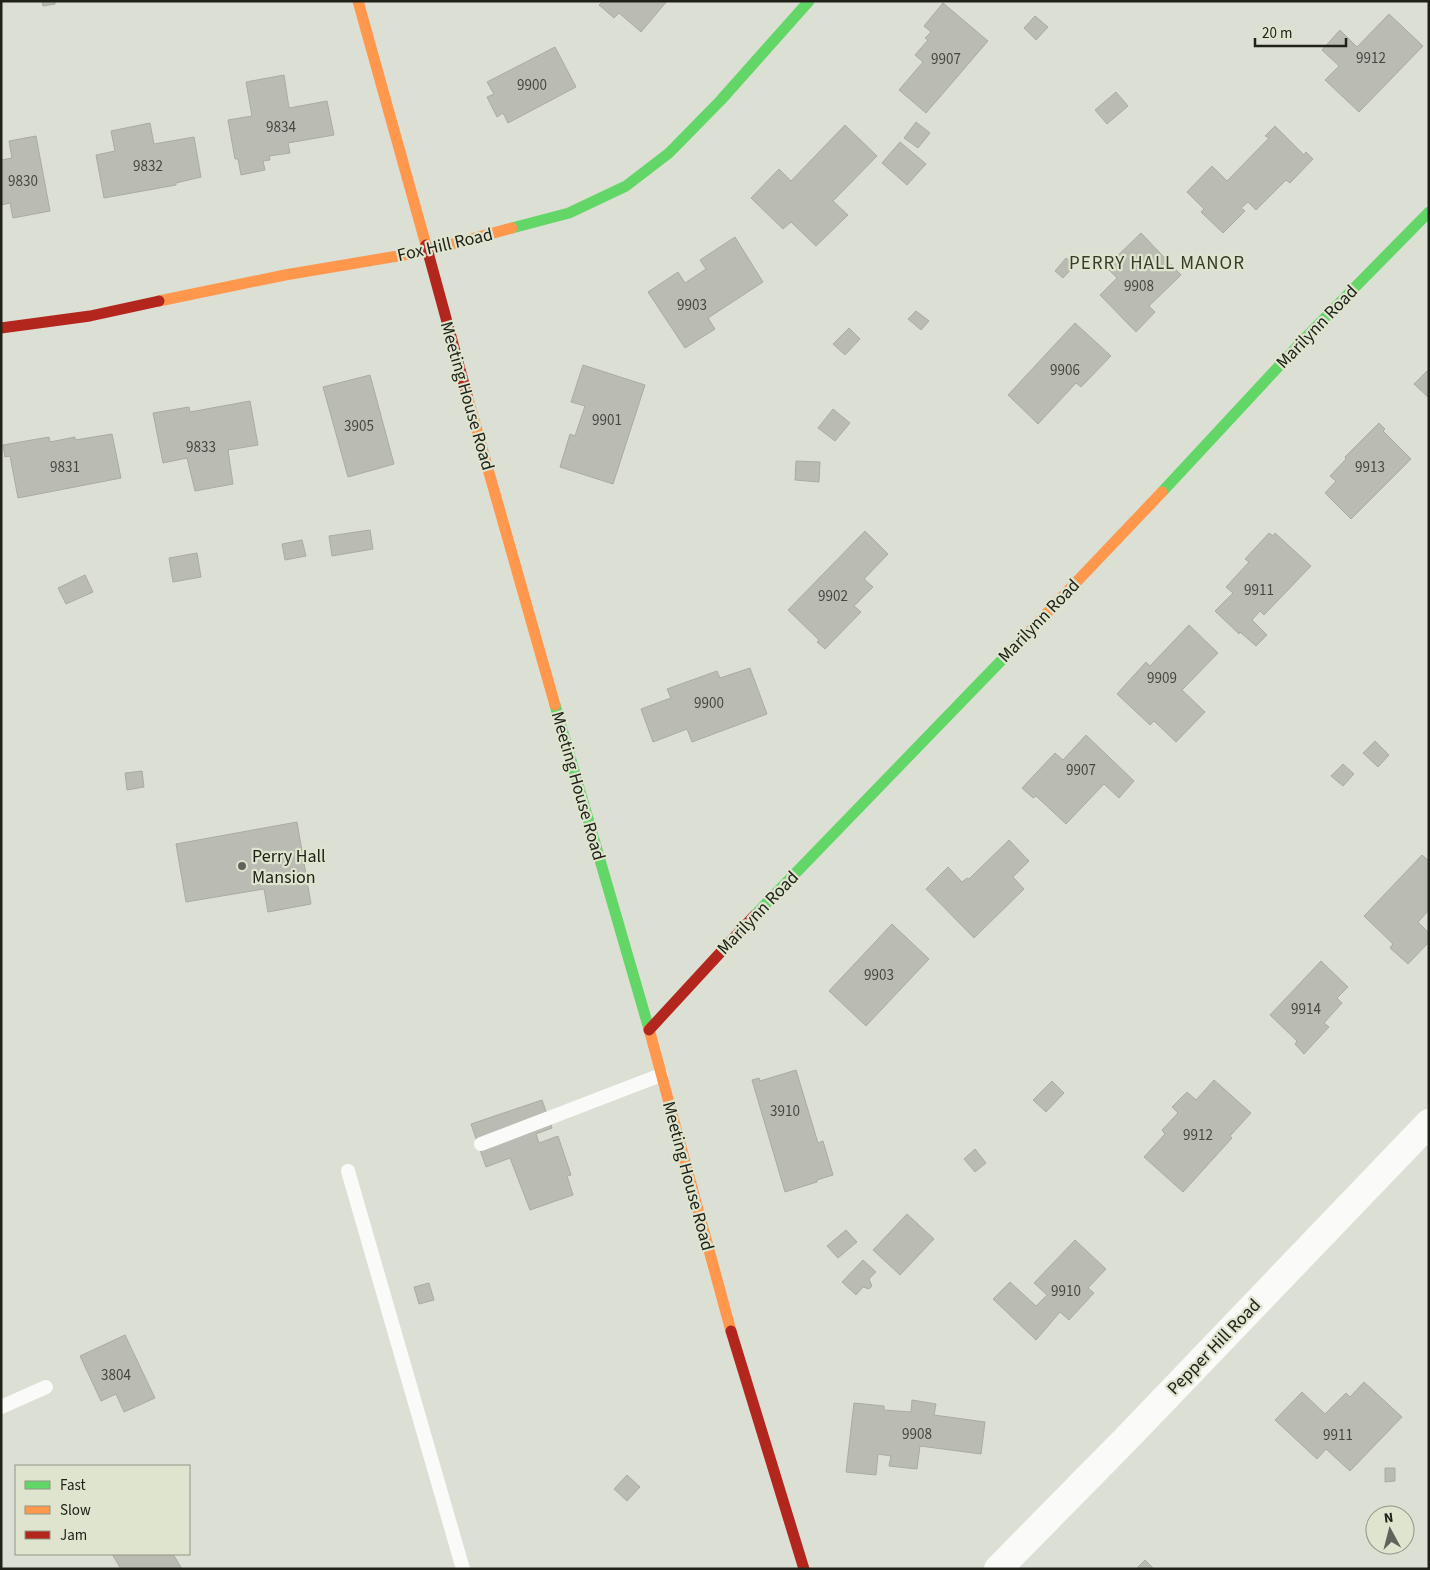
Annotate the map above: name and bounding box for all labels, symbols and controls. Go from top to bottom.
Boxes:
scale bar [1255,15,1346,47]
text: 20 m [1262,23,1292,44]
house number: 9912 [1356,48,1386,69]
house number: 9907 [931,49,961,70]
house number: 9900 [517,75,547,96]
house number: 9834 [266,117,296,138]
house number: 9832 [133,156,163,177]
house number: 9830 [8,171,38,192]
street label: Fox Hill Road [395,222,495,268]
district label: PERRY HALL MANOR [1069,250,1245,277]
house number: 9908 [1124,276,1154,297]
street label: Marilynn Road [1271,280,1363,374]
house number: 9903 [677,295,707,316]
street label: Meeting House Road [434,319,500,473]
house number: 9906 [1050,360,1080,381]
house number: 9901 [592,410,622,431]
house number: 3905 [344,416,374,437]
house number: 9833 [186,437,216,458]
house number: 9831 [50,457,80,478]
house number: 9913 [1355,457,1385,478]
street label: Marilynn Road [993,574,1085,668]
house number: 9911 [1244,580,1274,601]
house number: 9902 [818,586,848,607]
house number: 9909 [1147,668,1177,689]
house number: 9900 [694,693,724,714]
street label: Meeting House Road [545,709,611,863]
house number: 9907 [1066,760,1096,781]
place label: Perry Hall Mansion [252,844,326,890]
marker: Perry Hall Mansion [236,860,248,872]
street label: Marilynn Road [712,866,804,960]
house number: 9903 [864,965,894,986]
house number: 9914 [1291,999,1321,1020]
street label: Meeting House Road [656,1098,720,1254]
house number: 3910 [770,1101,800,1122]
house number: 9912 [1183,1125,1213,1146]
house number: 9910 [1051,1281,1081,1302]
street label: Pepper Hill Road [1162,1293,1266,1401]
house number: 3804 [101,1365,131,1386]
house number: 9908 [902,1424,932,1445]
house number: 9911 [1323,1425,1353,1446]
legend [15,1465,190,1555]
text: Fast [60,1475,86,1496]
text: Slow [60,1500,91,1521]
north arrow [1365,1505,1415,1555]
text: N [1383,1508,1394,1529]
text: Jam [60,1525,87,1546]

